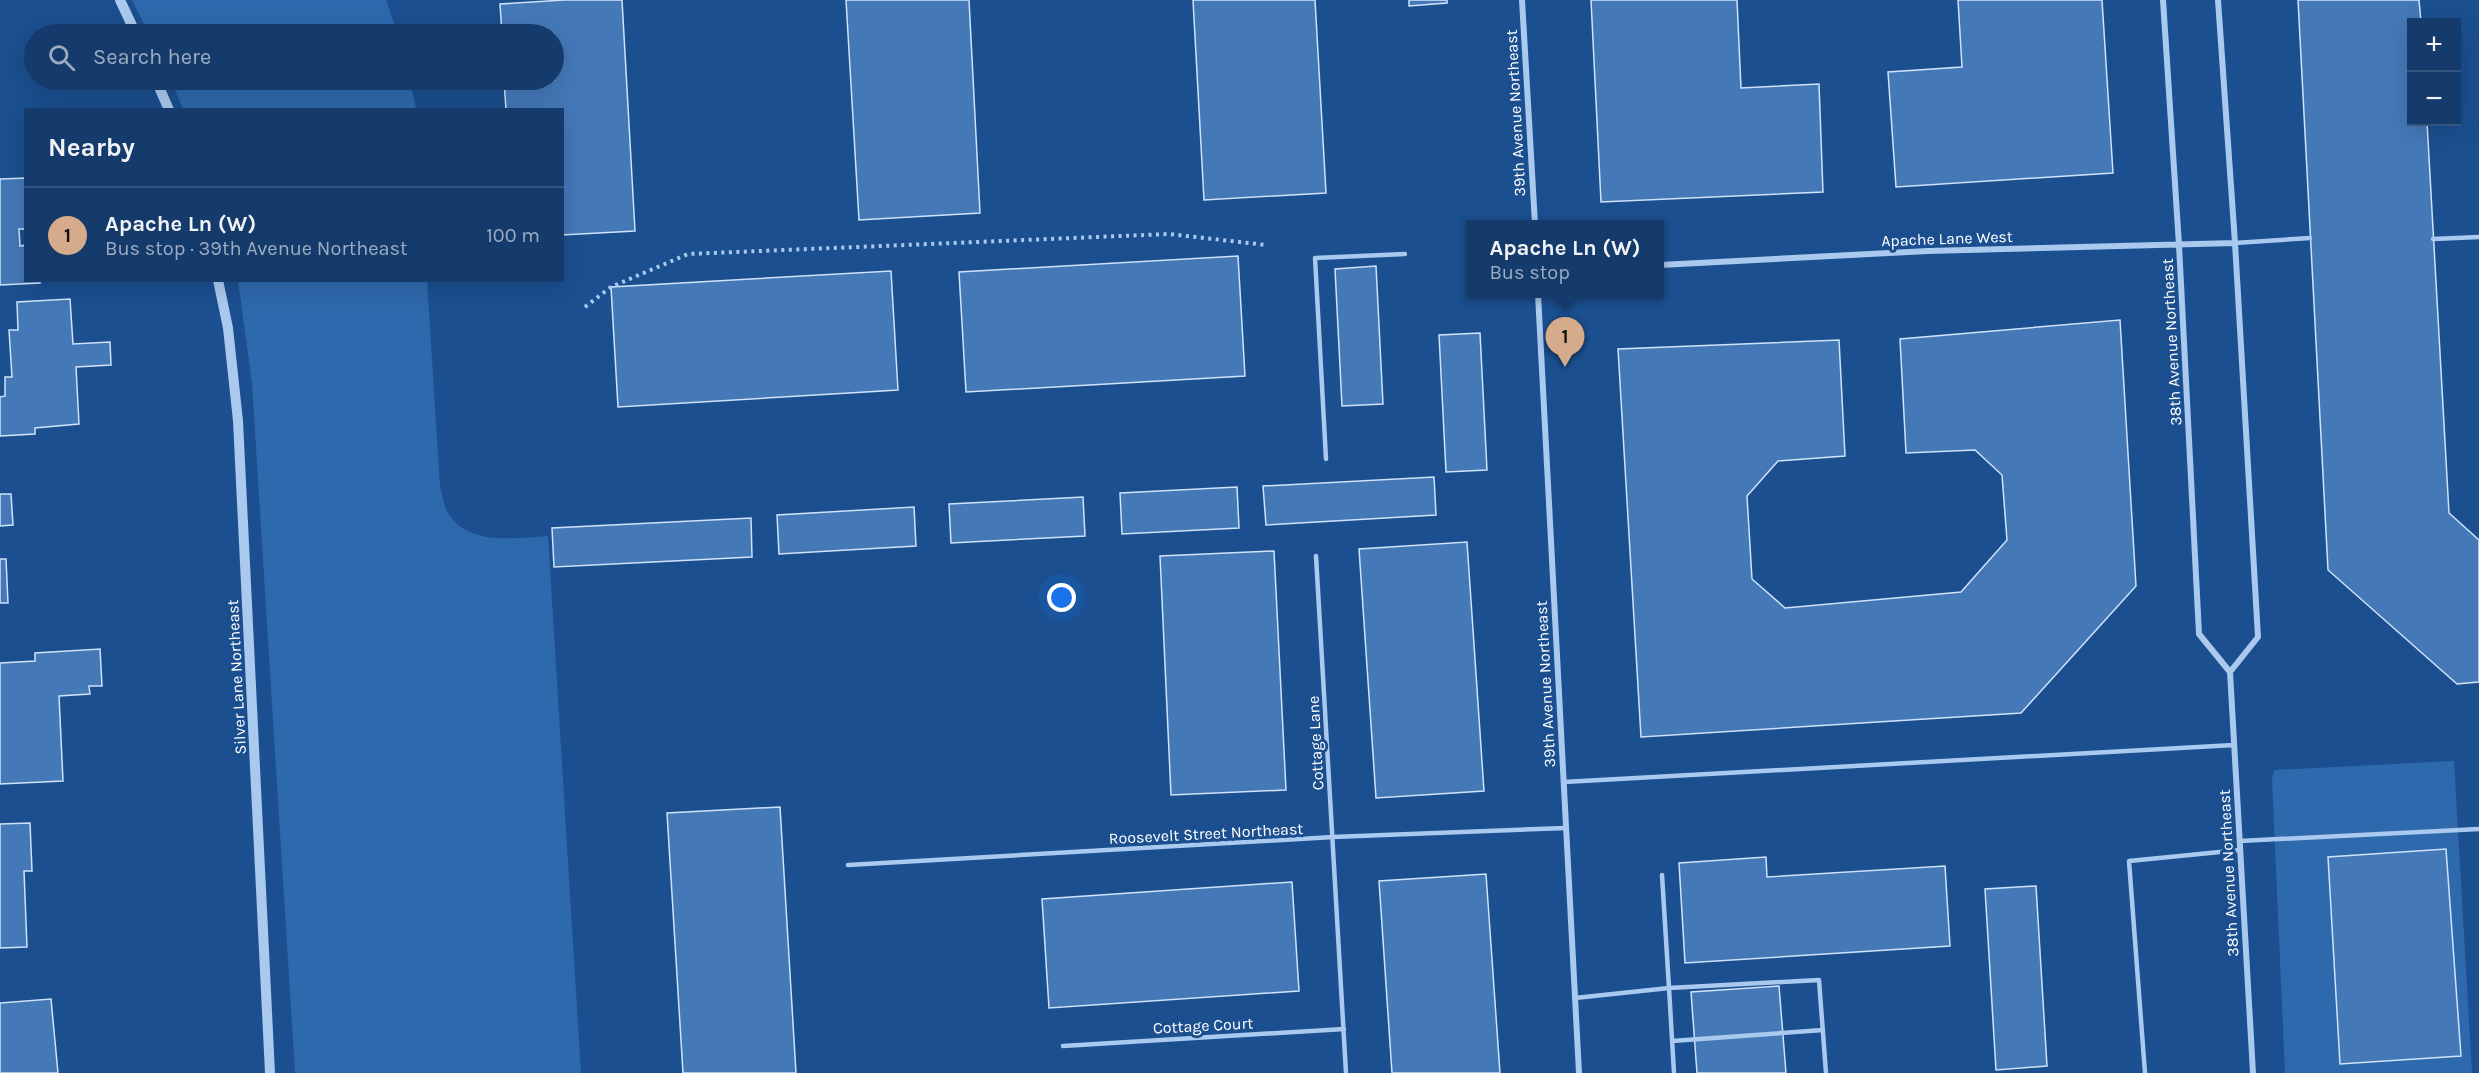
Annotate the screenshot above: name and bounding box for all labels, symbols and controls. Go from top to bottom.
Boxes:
map controls [2407,18,2461,126]
button: + [2407,18,2461,72]
search box [24,24,564,90]
street label: 39th Avenue Northeast [1502,29,1529,197]
icon: search [45,41,78,74]
text: Search here [93,44,211,70]
button: − [2407,72,2461,126]
text: Nearby [48,132,135,163]
text: Apache Ln (W) [105,211,256,237]
popup [1466,220,1664,298]
text: 1 [64,224,71,247]
text: 100 m [486,224,540,247]
street label: Apache Lane West [1881,227,2013,250]
text: Apache Ln (W) [1489,235,1641,261]
text: Bus stop · 39th Avenue Northeast [105,237,408,260]
street label: 38th Avenue Northeast [2158,258,2185,426]
text: Bus stop [1489,261,1570,284]
pin: 1 [1546,318,1584,367]
your location [1047,583,1076,612]
street label: Silver Lane Northeast [223,599,250,755]
street label: 39th Avenue Northeast [1532,600,1559,768]
street label: Cottage Lane [1304,695,1327,791]
street label: 38th Avenue Northeast [2215,789,2242,957]
street label: Roosevelt Street Northeast [1108,819,1304,848]
street label: Cottage Court [1152,1013,1254,1038]

